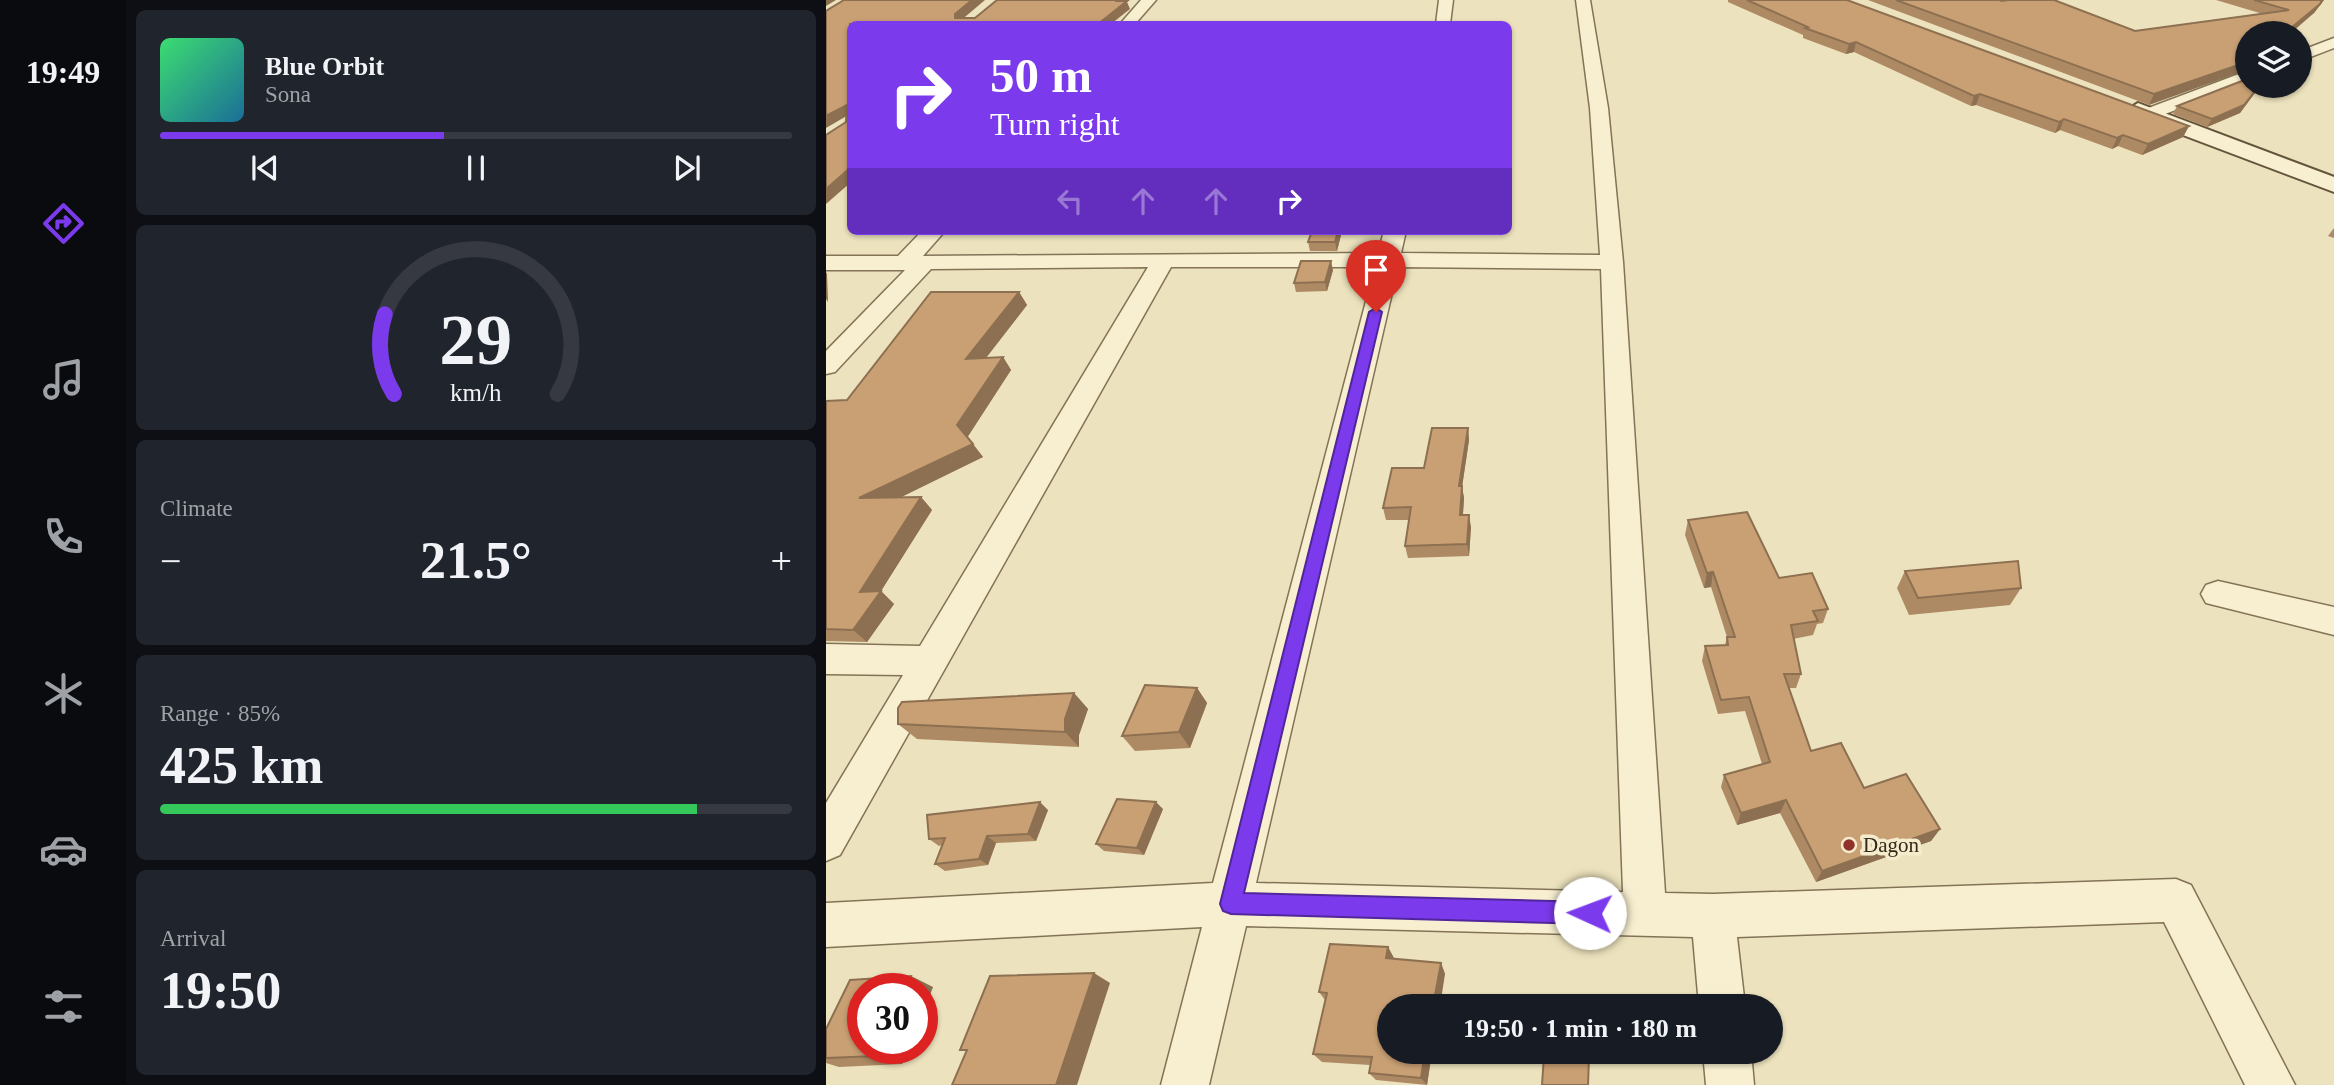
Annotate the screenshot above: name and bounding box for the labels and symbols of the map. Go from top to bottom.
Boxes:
pin [1346,240,1406,312]
place label: Dagon [1863,833,1919,857]
marker: Dagon [1841,837,1857,853]
position arrow [1553,876,1627,950]
speed limit sign: 30 [847,973,938,1064]

